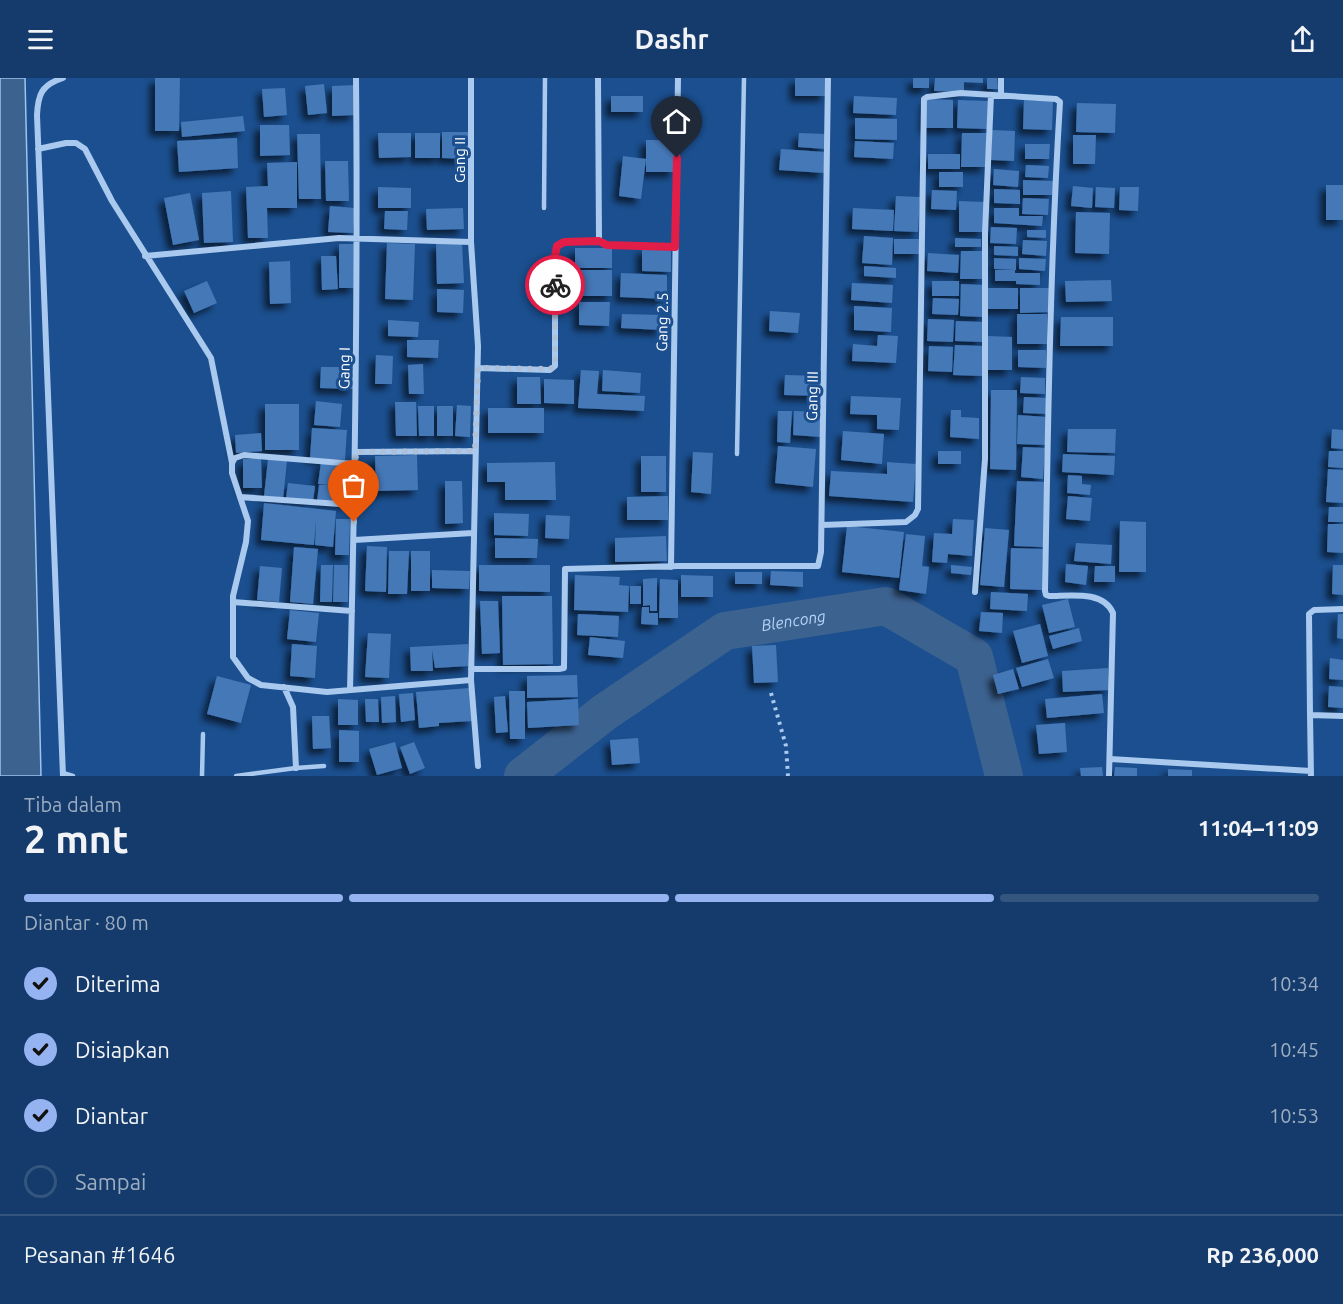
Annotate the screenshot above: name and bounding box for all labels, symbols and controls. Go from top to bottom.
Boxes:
icon: menu [24,23,57,56]
icon: share [1286,23,1319,56]
text: Dashr [635,24,708,54]
pin [651,96,702,158]
icon: home [660,105,693,138]
street label: Gang II [451,137,468,183]
courier [525,255,585,315]
icon: bike [539,269,572,302]
street label: Gang 2.5 [653,292,671,352]
street label: Gang I [335,347,353,389]
street label: Gang III [803,371,821,421]
pin [328,460,379,522]
icon: bag [337,469,370,502]
water label: Blencong [760,606,827,634]
text: Tiba dalam [24,793,122,816]
text: 11:04–11:09 [1198,815,1319,840]
text: 2 mnt [24,817,128,860]
text: Diantar · 80 m [24,911,149,934]
icon: check [24,967,57,1000]
text: Diterima [75,971,161,996]
text: 10:34 [1269,972,1319,995]
icon: check [24,1033,57,1066]
text: Disiapkan [75,1037,170,1062]
text: 10:45 [1269,1038,1319,1061]
icon: check [24,1099,57,1132]
text: Diantar [75,1103,148,1128]
text: 10:53 [1269,1104,1319,1127]
text: Sampai [75,1169,146,1194]
text: Pesanan #1646 [24,1242,175,1267]
text: Rp 236,000 [1206,1242,1319,1267]

